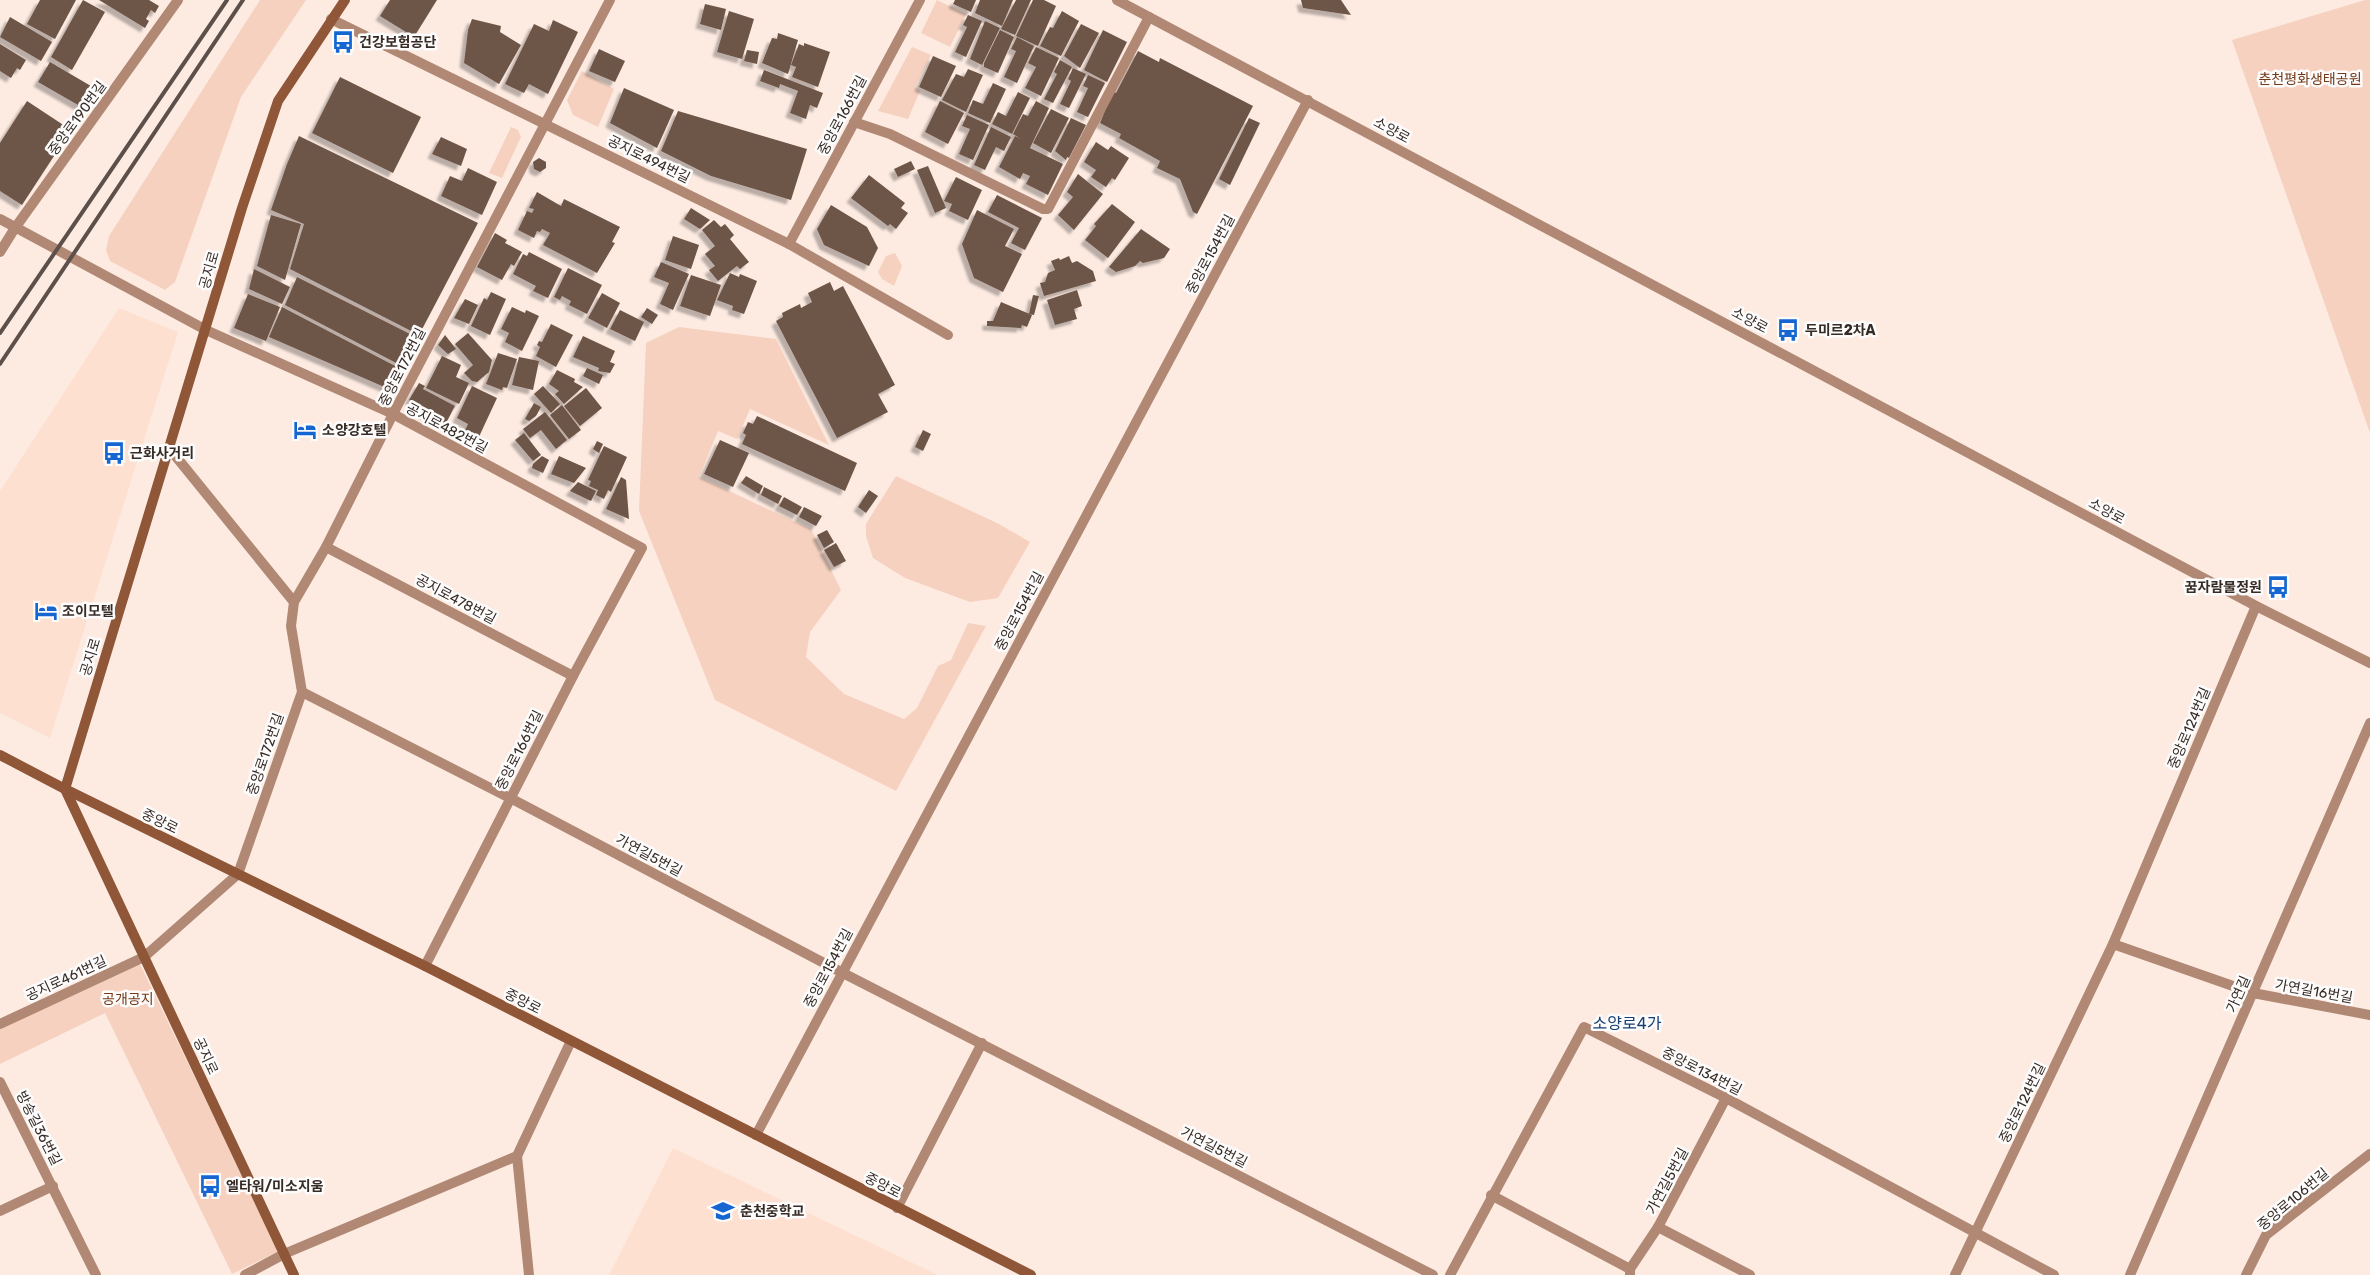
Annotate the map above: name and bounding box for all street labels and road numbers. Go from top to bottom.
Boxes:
street label: 중앙로166번길 [814,73,870,158]
street label: 중앙로190번길 [45,78,110,159]
street label: 소양로 [1371,114,1413,147]
street label: 공지로494번길 [605,132,693,187]
street label: 중앙로154번길 [1182,212,1238,297]
street label: 공지로 [196,249,223,291]
street label: 소양로 [1729,304,1771,337]
street label: 중앙로172번길 [375,325,429,409]
street label: 공지로482번길 [403,400,491,457]
street label: 소양로 [2086,495,2128,528]
street label: 중앙로154번길 [991,569,1047,654]
street label: 공지로478번길 [413,571,499,628]
street label: 공지로 [77,636,104,678]
street label: 중앙로124번길 [2165,685,2214,772]
street label: 중앙로166번길 [492,707,547,793]
street label: 중앙로172번길 [243,711,287,797]
street label: 중앙로 [139,805,181,838]
street label: 가연길5번길 [613,831,685,880]
street label: 중앙로154번길 [800,926,856,1011]
street label: 공지로461번길 [23,952,109,1005]
street label: 가연길 [2223,973,2254,1015]
street label: 가연길16번길 [2274,976,2354,1007]
street label: 중앙로 [502,985,544,1018]
street label: 공지로 [190,1035,221,1077]
street label: 중앙로134번길 [1659,1044,1745,1099]
street label: 중앙로124번길 [1996,1060,2049,1146]
street label: 방송길36번길 [13,1088,65,1168]
street label: 가연길5번길 [1178,1123,1250,1172]
street label: 가연길5번길 [1643,1145,1692,1217]
street label: 중앙로106번길 [2254,1165,2332,1234]
street label: 중앙로 [862,1169,904,1202]

